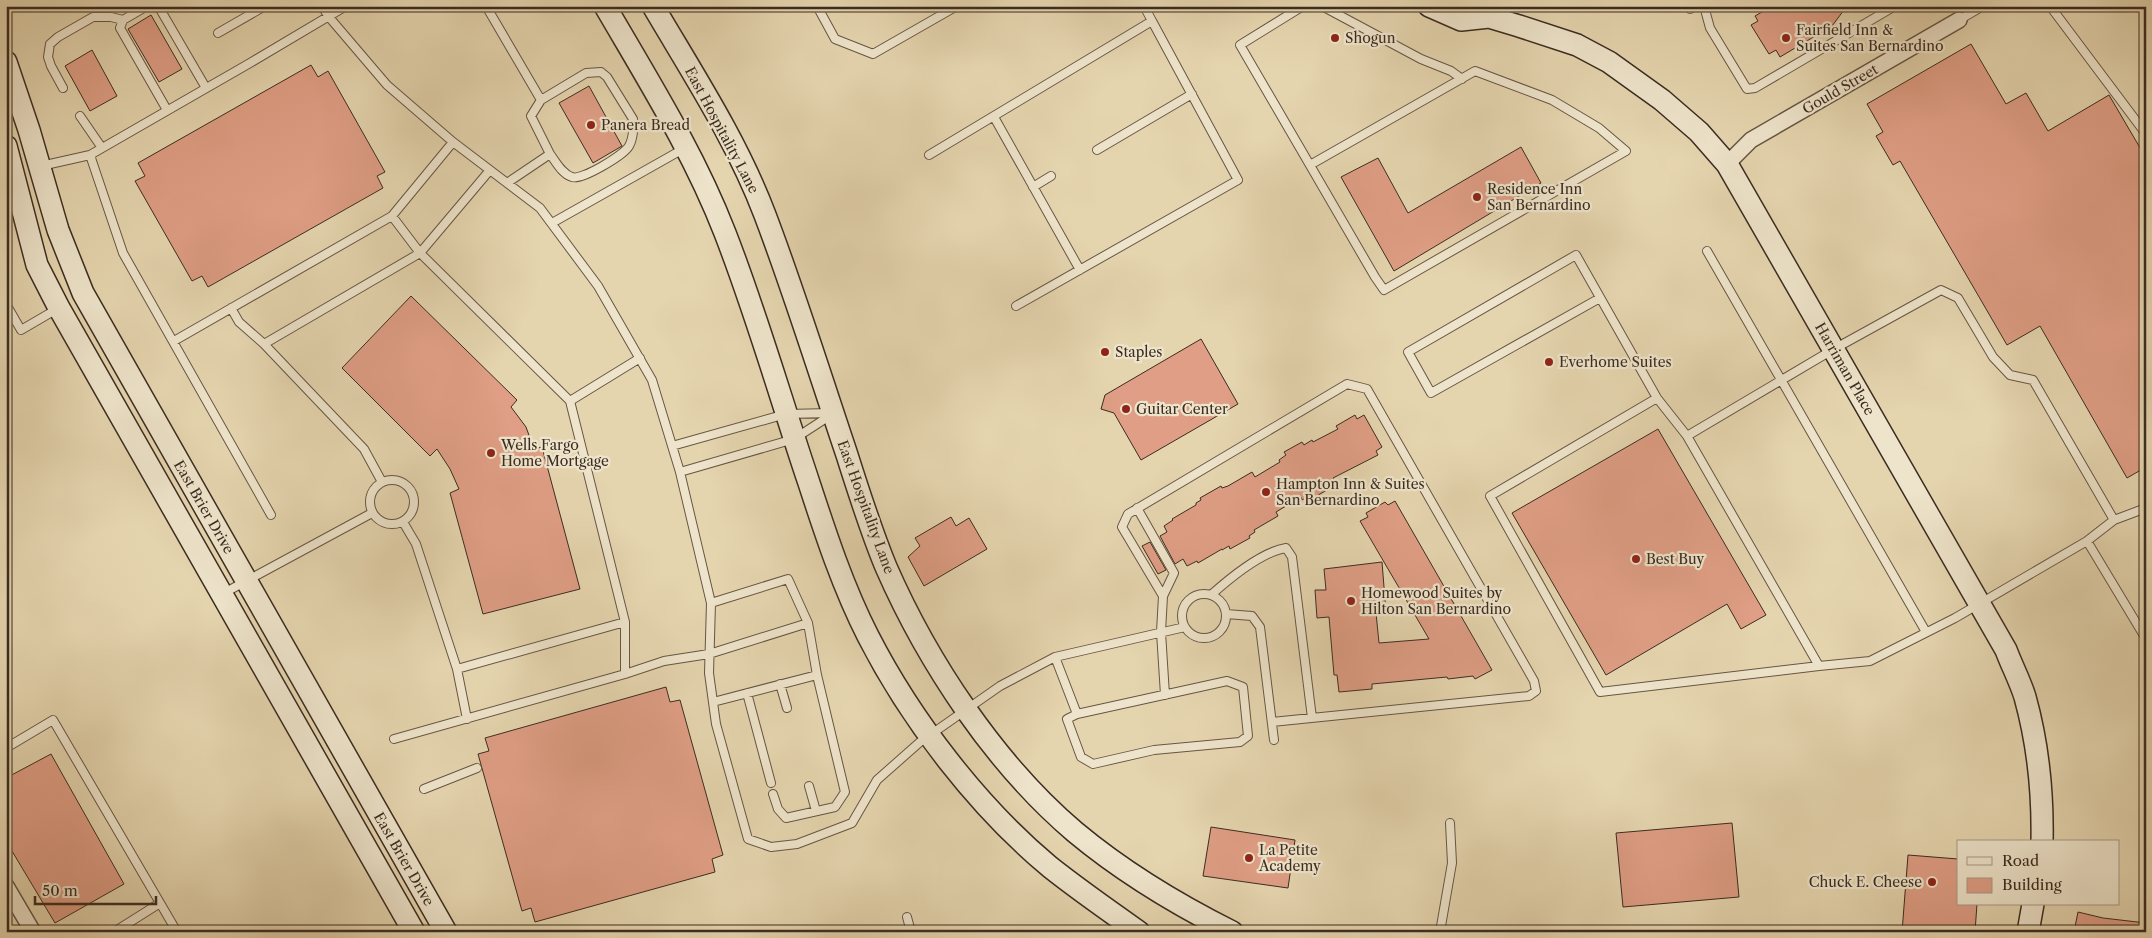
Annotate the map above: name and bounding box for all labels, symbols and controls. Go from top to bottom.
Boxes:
place label: Fairfield Inn & Suites San Bernardino [1796,21,1944,55]
place label: Shogun [1345,29,1396,47]
marker: Shogun [1329,32,1341,44]
marker: Fairfield Inn & Suites San Bernardino [1780,32,1792,44]
street label: Gould Street [1799,60,1881,118]
street label: East Hospitality Lane [681,64,763,197]
place label: Panera Bread [601,116,690,134]
marker: Panera Bread [585,119,597,131]
place label: Residence Inn San Bernardino [1487,180,1591,214]
marker: Residence Inn San Bernardino [1471,191,1483,203]
street label: Harriman Place [1811,319,1879,419]
place label: Staples [1115,343,1162,361]
marker: Staples [1099,346,1111,358]
place label: Everhome Suites [1559,353,1672,371]
marker: Everhome Suites [1543,356,1555,368]
place label: Guitar Center [1136,400,1228,418]
marker: Guitar Center [1120,403,1132,415]
place label: Wells Fargo Home Mortgage [500,436,609,470]
street label: East Hospitality Lane [833,438,899,576]
marker: Wells Fargo Home Mortgage [485,447,497,459]
street label: East Brier Drive [170,457,238,557]
place label: Hampton Inn & Suites San Bernardino [1276,475,1425,509]
marker: Hampton Inn & Suites San Bernardino [1260,486,1272,498]
place label: Best Buy [1646,550,1705,568]
marker: Best Buy [1630,553,1642,565]
place label: Homewood Suites by Hilton San Bernardino [1361,584,1511,618]
marker: Homewood Suites by Hilton San Bernardino [1345,595,1357,607]
street label: East Brier Drive [370,809,438,909]
legend [1957,840,2120,906]
place label: La Petite Academy [1258,841,1321,875]
text: Road [2002,851,2039,870]
marker: La Petite Academy [1243,852,1255,864]
scale bar [35,873,156,905]
place label: Chuck E. Cheese [1809,873,1922,891]
text: Building [2002,875,2062,894]
marker: Chuck E. Cheese [1926,876,1938,888]
text: 50 m [42,881,78,900]

